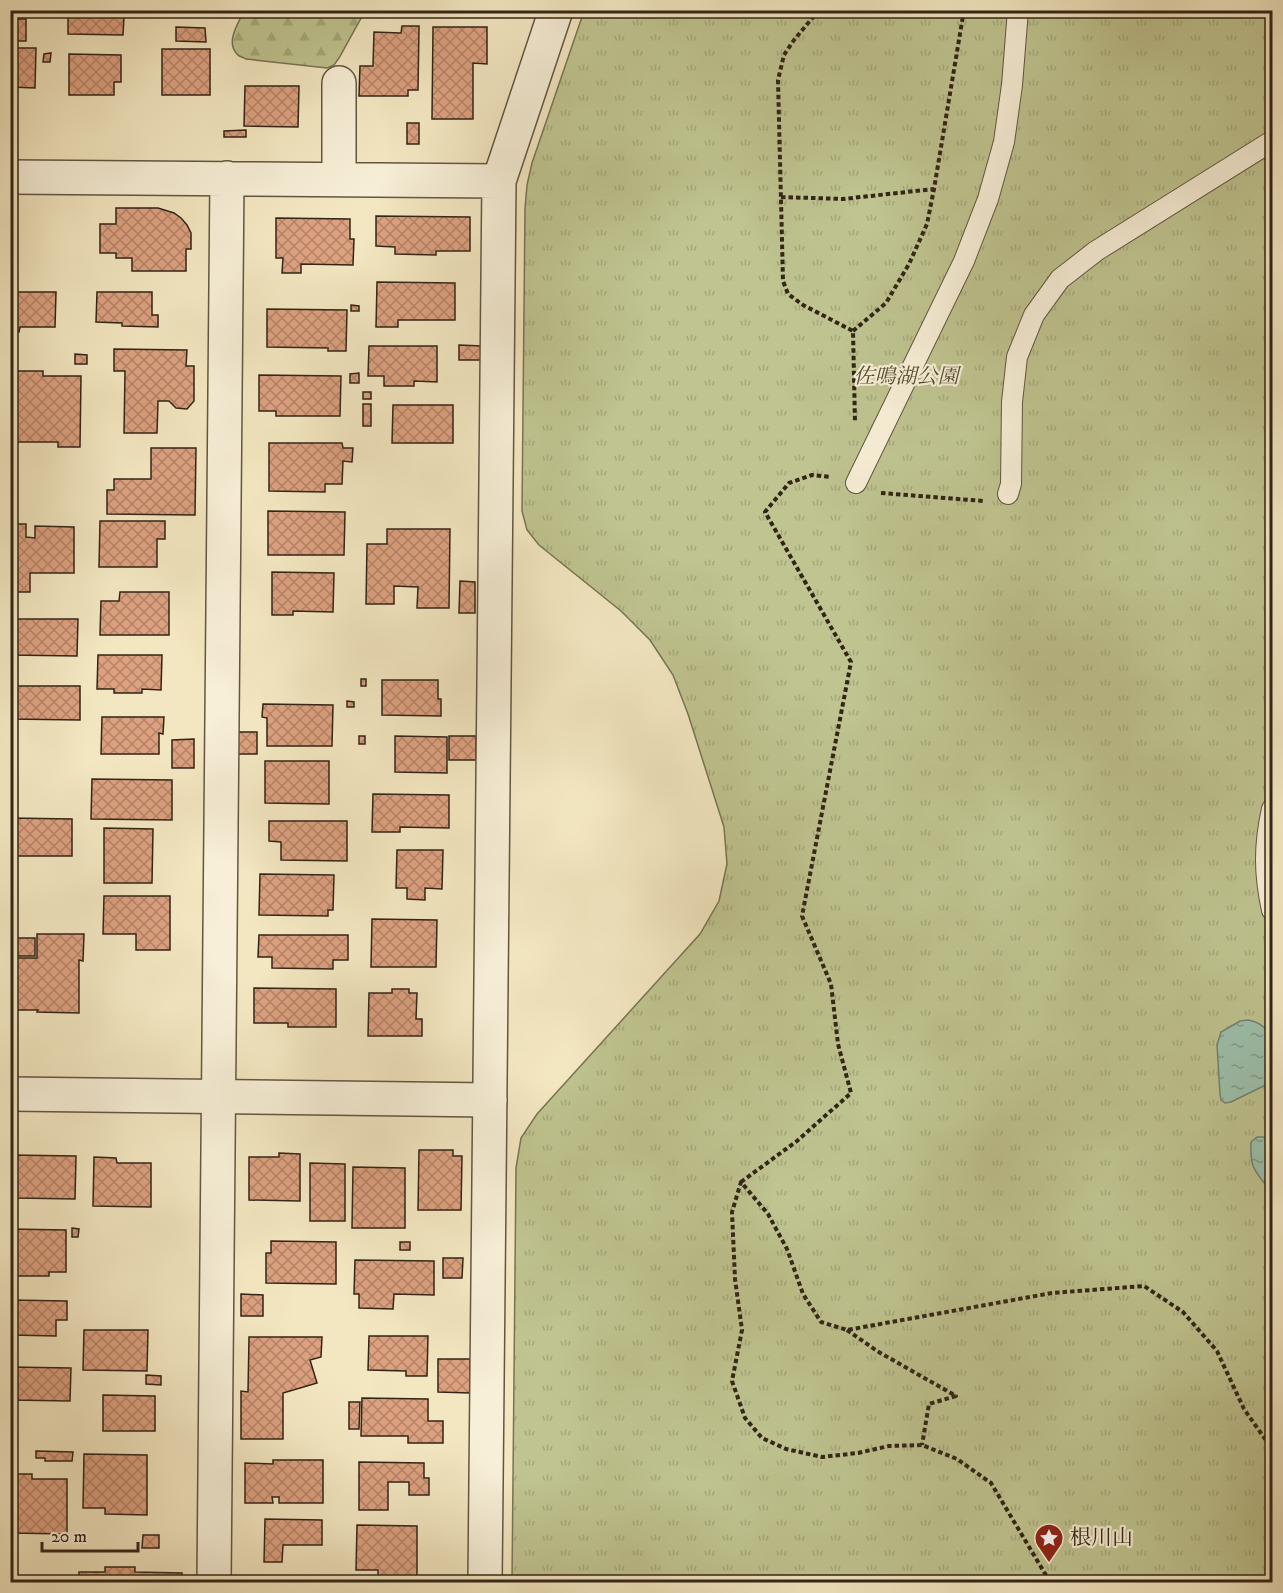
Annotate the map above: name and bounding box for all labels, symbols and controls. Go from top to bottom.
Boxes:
park label: 佐鳴湖公園 [854,364,961,390]
scale bar [42,1515,138,1553]
place icon: 根川山 [1033,1522,1065,1564]
place label: 根川山 [1070,1525,1133,1551]
text: 20 m [51,1526,87,1548]

